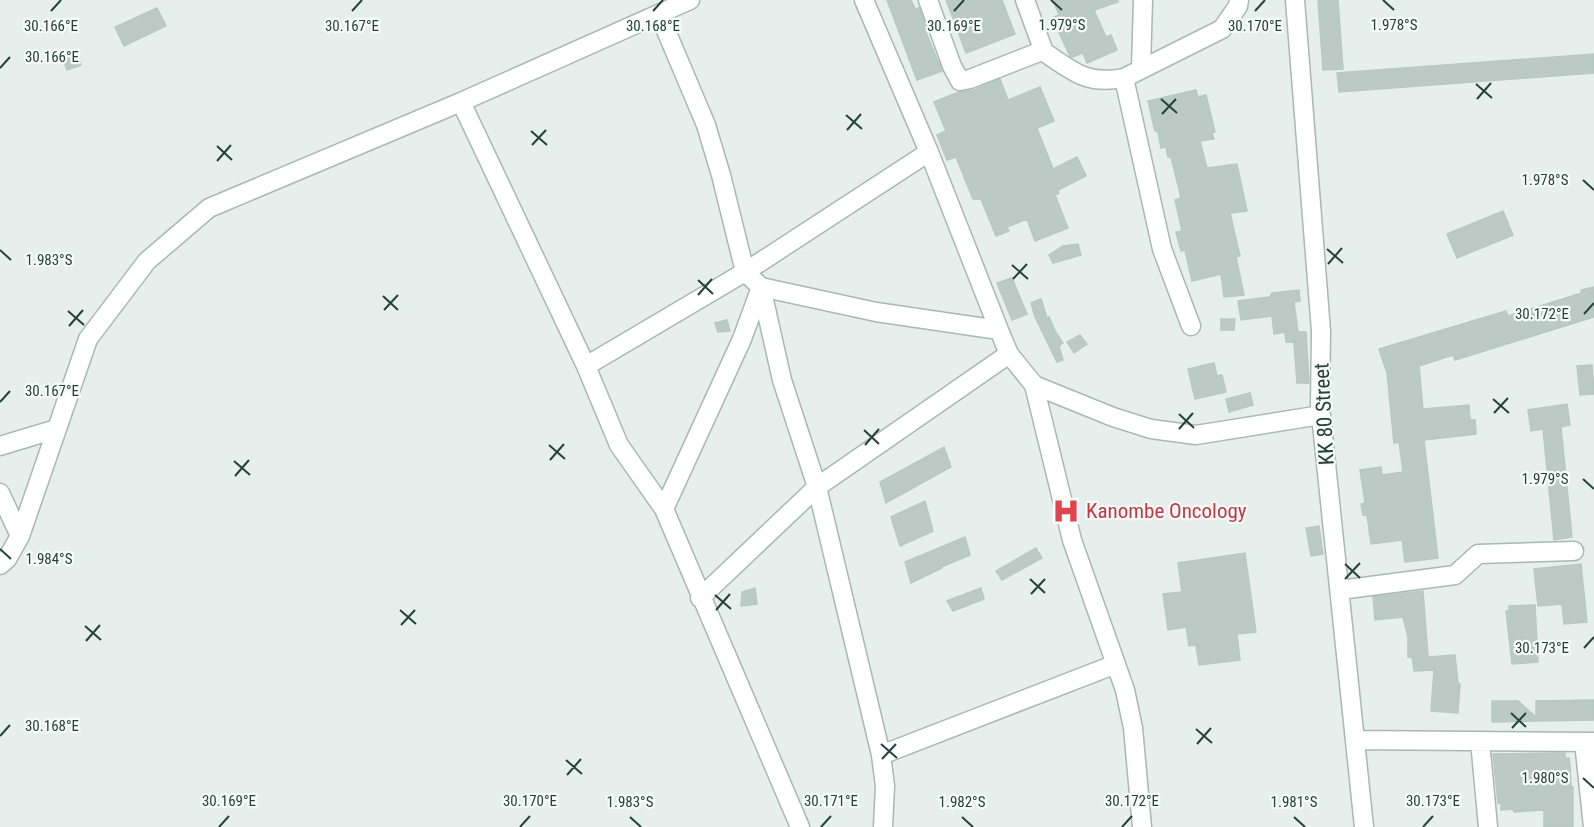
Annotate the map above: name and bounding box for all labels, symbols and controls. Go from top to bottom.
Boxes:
text: 1.979°S [1039,16,1086,34]
text: 1.978°S [1371,16,1418,34]
text: 30.166°E [24,17,78,35]
text: 30.167°E [325,17,379,35]
text: 30.168°E [626,17,680,35]
text: 30.169°E [927,17,981,35]
text: 30.170°E [1228,17,1282,35]
text: 30.166°E [25,48,79,66]
text: 1.978°S [1522,171,1569,189]
text: 1.983°S [26,251,73,269]
text: 30.172°E [1515,305,1569,323]
street label: KK 80 Street [1309,362,1339,466]
text: 30.167°E [25,382,79,400]
text: 1.979°S [1522,470,1569,488]
hospital icon: Kanombe Oncology [1051,496,1081,526]
place label: Kanombe Oncology [1086,499,1247,523]
text: 1.984°S [26,550,73,568]
text: 30.173°E [1515,639,1569,657]
text: 30.168°E [25,717,79,735]
text: 1.980°S [1522,769,1569,787]
text: 30.169°E [202,792,256,810]
text: 30.170°E [503,792,557,810]
text: 30.171°E [804,792,858,810]
text: 30.172°E [1105,792,1159,810]
text: 30.173°E [1406,792,1460,810]
text: 1.983°S [607,793,654,811]
text: 1.982°S [939,793,986,811]
text: 1.981°S [1271,793,1318,811]

